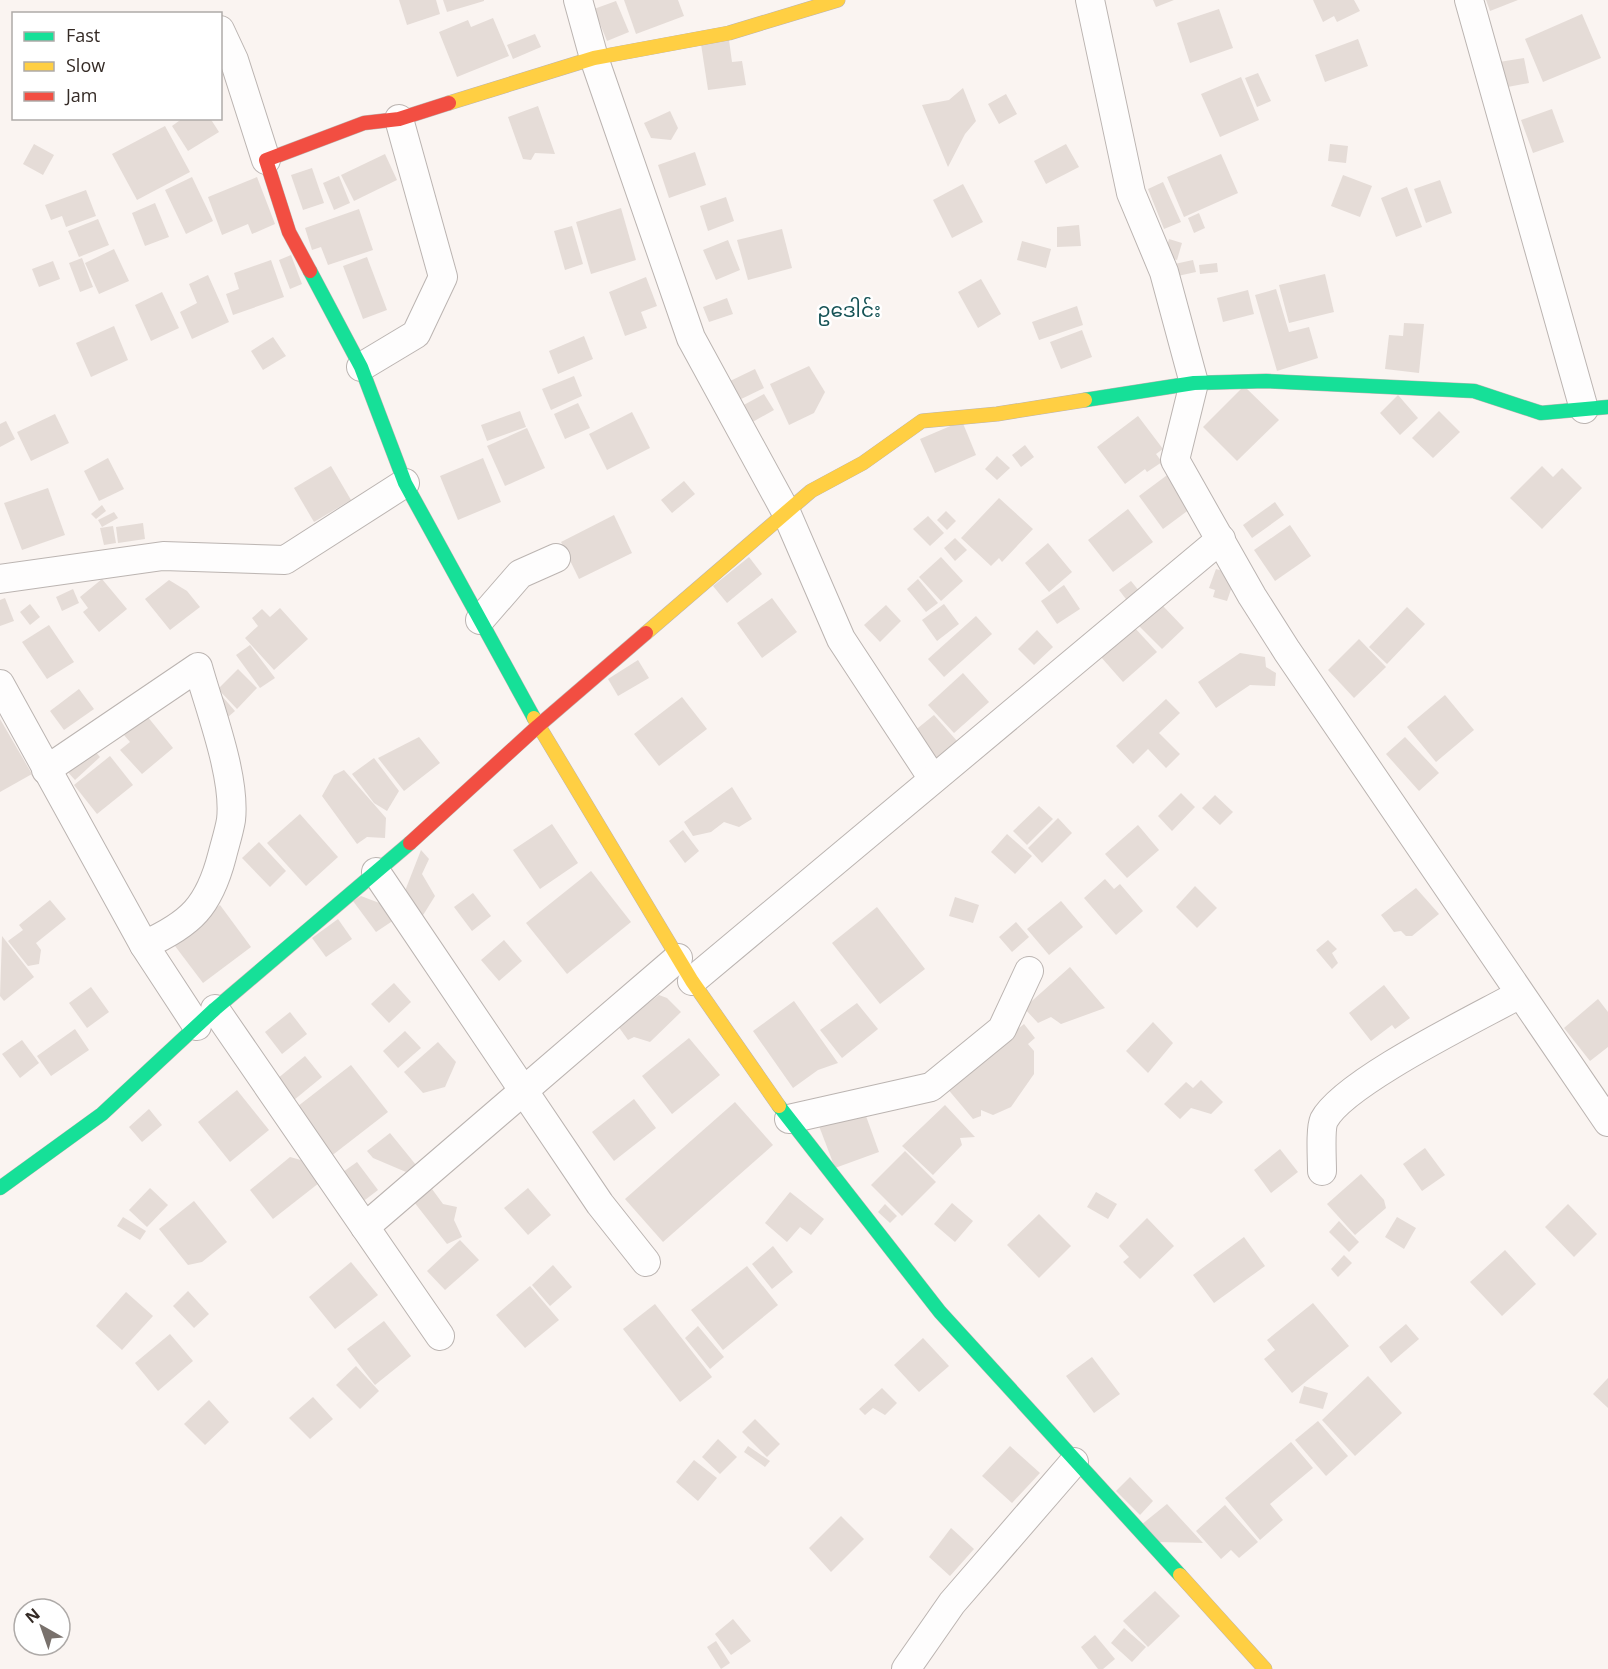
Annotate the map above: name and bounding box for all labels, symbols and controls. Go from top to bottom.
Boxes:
legend [12,12,222,120]
text: Fast [66,23,100,47]
text: Slow [66,53,105,77]
text: Jam [64,83,98,107]
district label: ဥဒေါင်း [817,296,881,326]
north arrow [12,1597,72,1657]
text: N [20,1603,44,1628]

